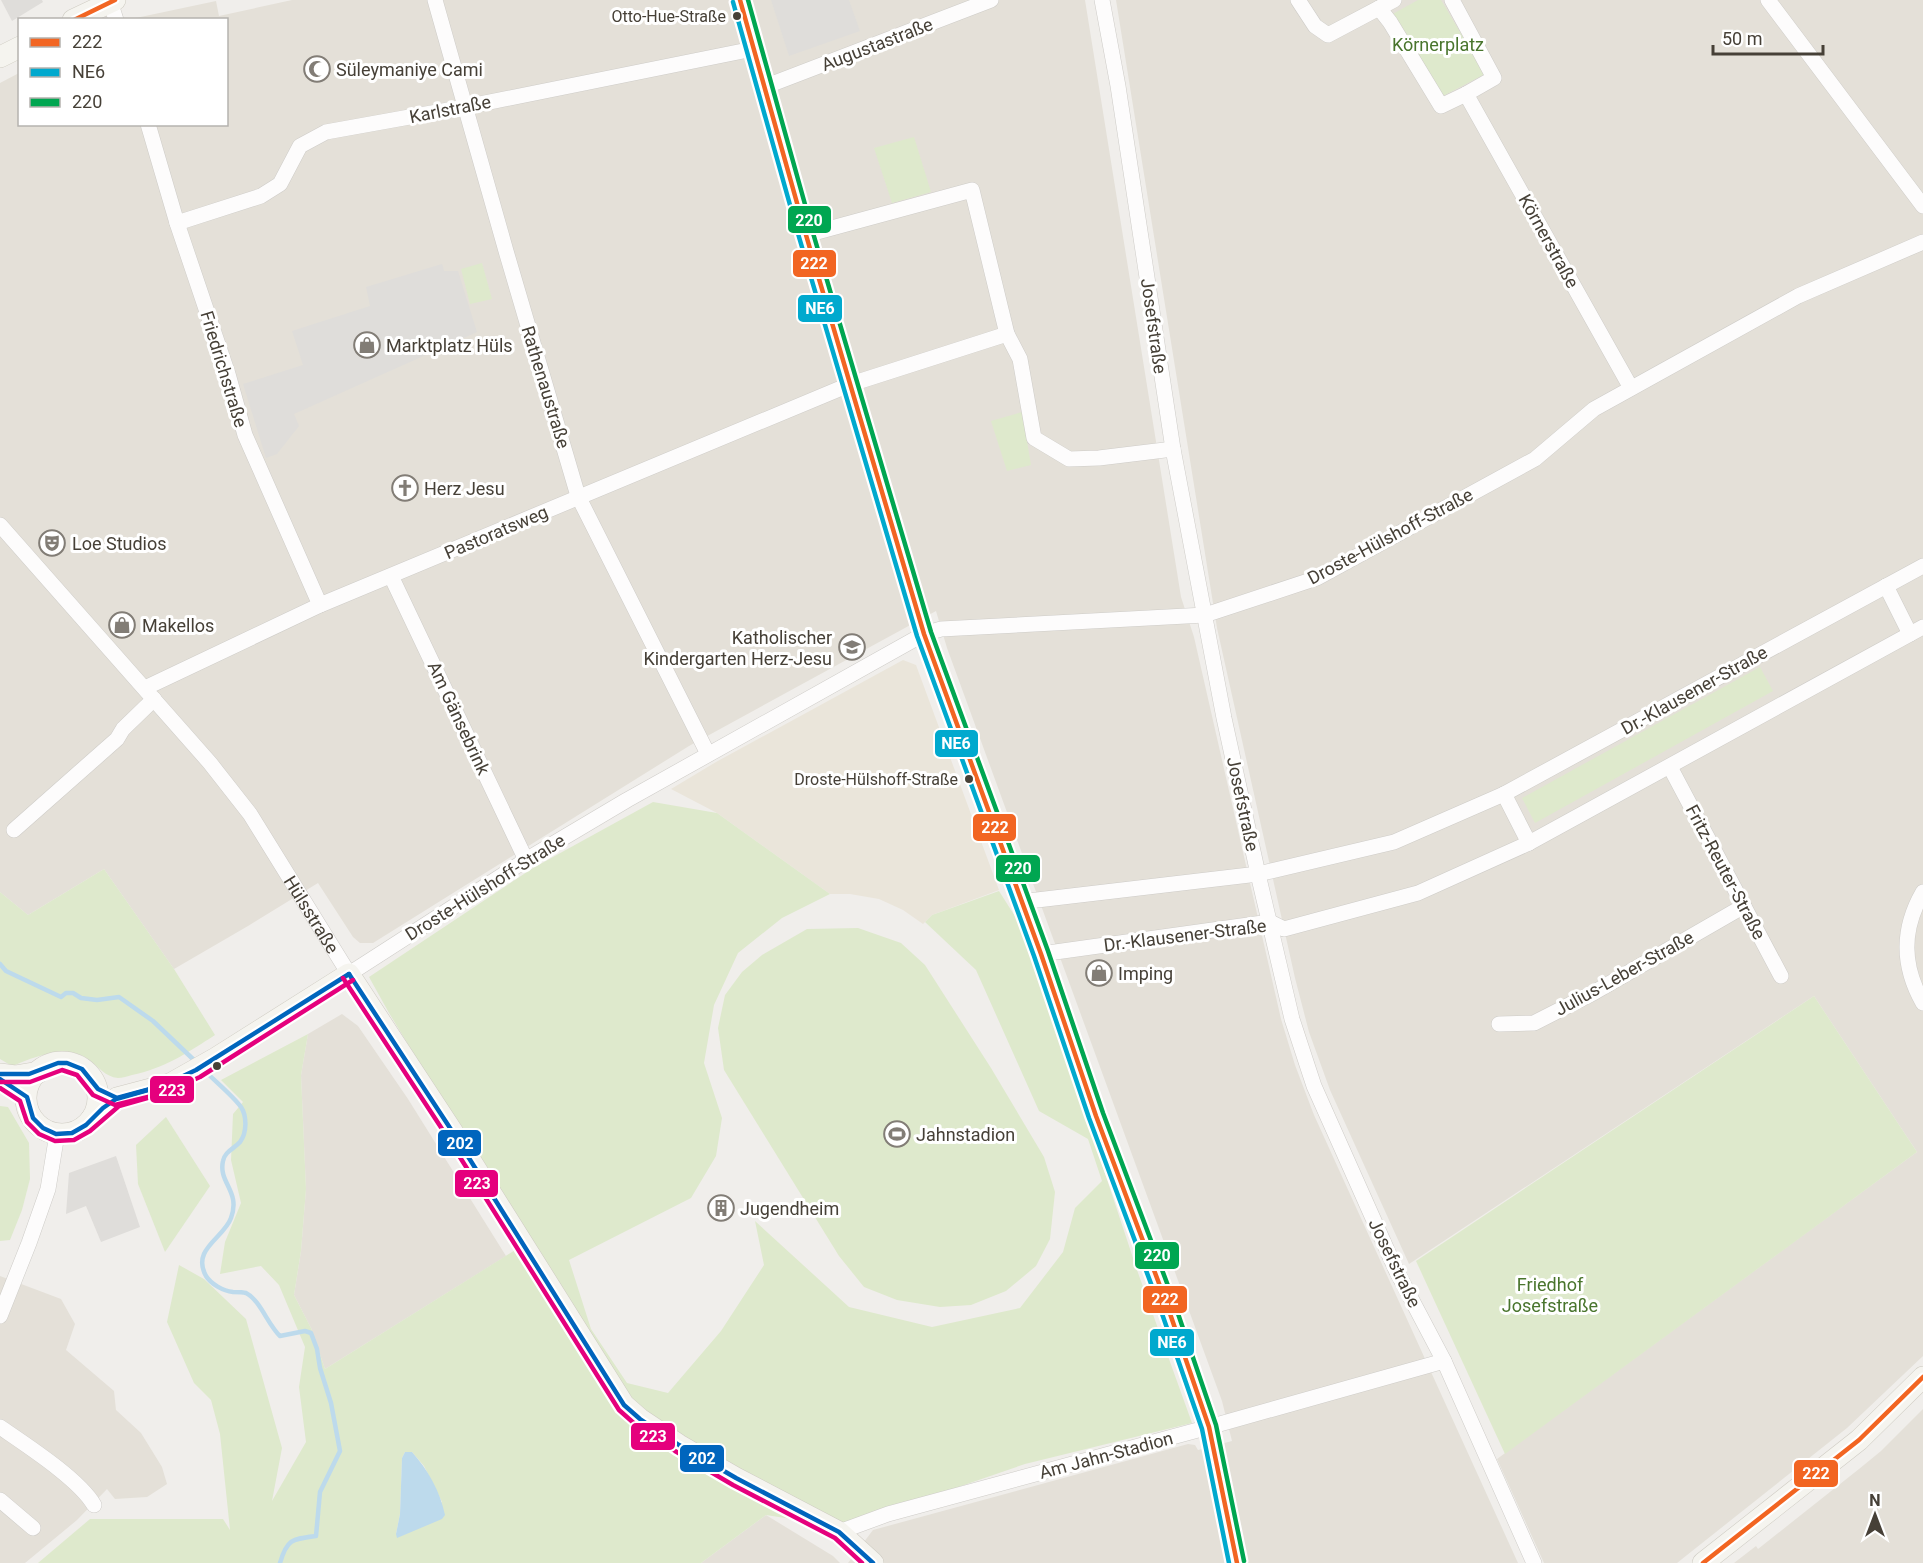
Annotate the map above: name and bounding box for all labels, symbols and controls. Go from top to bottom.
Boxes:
place label: Otto-Hue-Straße [611,7,726,26]
marker: Otto-Hue-Straße [731,10,743,22]
street label: Augustastraße [818,13,936,75]
legend [18,18,228,126]
scale bar [1713,18,1822,56]
text: 50 m [1722,28,1762,49]
text: 222 [72,31,102,52]
park label: Körnerplatz [1392,34,1484,55]
mosque icon: Süleymaniye Cami [302,54,332,84]
place label: Süleymaniye Cami [336,59,483,80]
text: NE6 [72,61,105,82]
text: 220 [72,91,102,112]
street label: Karlstraße [407,91,493,127]
street label: Körnerstraße [1515,190,1583,292]
line badge: 220 [787,205,832,234]
text: 220 [795,211,823,230]
line badge: 222 [792,249,837,278]
text: 222 [800,254,828,273]
street label: Josefstraße [1137,277,1171,375]
line badge: NE6 [797,294,843,323]
text: NE6 [805,299,835,318]
street label: Friedrichstraße [196,308,252,430]
street label: Rathenaustraße [517,323,575,451]
shop icon: Marktplatz Hüls [352,330,382,360]
place label: Marktplatz Hüls [386,335,513,356]
church icon: Herz Jesu [390,473,420,503]
place label: Herz Jesu [424,478,505,499]
street label: Droste-Hülshoff-Straße [1304,483,1476,589]
street label: Pastoratsweg [441,501,551,563]
theatre icon: Loe Studios [37,528,67,558]
place label: Loe Studios [72,533,167,554]
shop icon: Makellos [107,610,137,640]
place label: Makellos [142,615,214,636]
place label: Katholischer Kindergarten Herz-Jesu [643,627,832,669]
school or university icon: Katholischer Kindergarten Herz-Jesu [837,632,867,662]
street label: Dr.-Klausener-Straße [1617,641,1771,739]
street label: Am Gänsebrink [424,658,495,779]
line badge: NE6 [934,729,979,758]
text: NE6 [941,734,971,753]
street label: Josefstraße [1223,755,1263,853]
place label: Droste-Hülshoff-Straße [794,770,958,789]
marker: Droste-Hülshoff-Straße [963,773,975,785]
street label: Fritz-Reuter-Straße [1682,801,1770,943]
line badge: 222 [972,813,1017,842]
text: 222 [981,818,1009,837]
street label: Droste-Hülshoff-Straße [401,829,569,945]
line badge: 220 [995,854,1041,883]
text: 220 [1004,859,1032,878]
street label: Hülsstraße [280,871,344,957]
street label: Dr.-Klausener-Straße [1102,915,1268,955]
street label: Julius-Leber-Straße [1551,926,1697,1020]
shop icon: Imping [1084,958,1114,988]
place label: Imping [1118,963,1173,984]
unlabelled marker [211,1060,223,1072]
line badge: 223 [149,1075,195,1104]
text: 223 [158,1081,186,1100]
sports icon: Jahnstadion [882,1119,912,1149]
place label: Jahnstadion [916,1124,1015,1145]
line badge: 202 [437,1129,482,1157]
text: 202 [446,1134,474,1153]
line badge: 223 [454,1169,499,1198]
text: 223 [463,1174,491,1193]
building icon: Jugendheim [706,1193,736,1223]
place label: Jugendheim [740,1198,839,1219]
street label: Josefstraße [1364,1215,1426,1311]
line badge: 220 [1134,1241,1180,1270]
text: 220 [1143,1246,1171,1265]
park label: Friedhof Josefstraße [1502,1274,1598,1316]
line badge: 222 [1142,1285,1188,1314]
text: 222 [1151,1290,1179,1309]
line badge: NE6 [1149,1328,1195,1357]
text: NE6 [1157,1333,1187,1352]
line badge: 223 [630,1422,676,1451]
text: 223 [639,1427,667,1446]
street label: Am Jahn-Stadion [1037,1427,1175,1483]
line badge: 202 [679,1444,725,1473]
text: 202 [688,1449,716,1468]
line badge: 222 [1793,1459,1839,1488]
text: 222 [1802,1464,1830,1483]
north arrow [1845,1485,1905,1545]
text: N [1869,1491,1881,1510]

